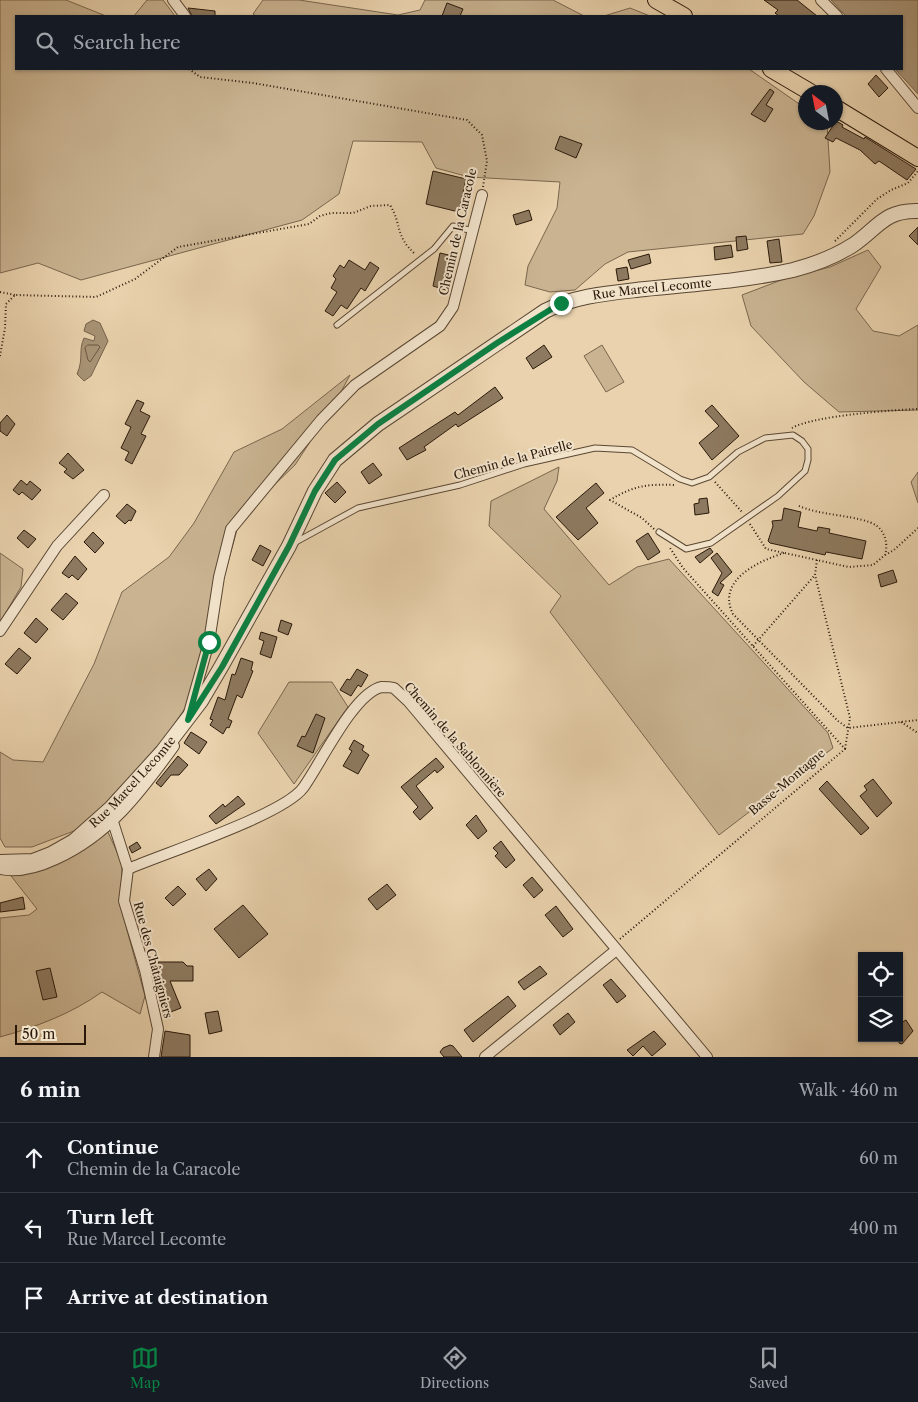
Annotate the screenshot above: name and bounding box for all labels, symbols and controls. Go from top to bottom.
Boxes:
search box [15,15,903,70]
icon: search [33,29,61,57]
text: Search here [73,31,181,54]
north arrow [798,85,843,130]
street label: Chemin de la Caracole [436,167,480,297]
street label: Rue Marcel Lecomte [591,275,713,303]
route end [550,292,573,315]
street label: Chemin de la Pairelle [452,436,574,483]
route start [198,631,221,654]
street label: Chemin de la Sablonnière [401,679,510,801]
street label: Rue Marcel Lecomte [86,733,179,831]
street label: Basse-Montagne [745,745,828,818]
street label: Rue des Châtaigniers [131,900,176,1020]
map controls [858,952,903,1042]
button: locate [858,952,903,997]
button: layers [858,997,903,1042]
scale bar [15,1022,86,1045]
text: 50 m [22,1025,55,1043]
text: 6 min [20,1077,81,1102]
text: Walk · 460 m [799,1080,898,1100]
text: Continue [67,1136,159,1159]
icon: ahead [20,1144,48,1172]
text: 60 m [859,1148,898,1168]
text: Chemin de la Caracole [67,1159,240,1179]
text: Turn left [67,1206,154,1229]
icon: left [20,1214,48,1242]
text: 400 m [849,1218,898,1238]
text: Rue Marcel Lecomte [67,1229,226,1249]
icon: arrive [20,1284,48,1312]
text: Arrive at destination [67,1286,268,1309]
tab: Map [130,1344,160,1392]
tab: Directions [420,1344,489,1392]
tab: Saved [749,1344,788,1392]

